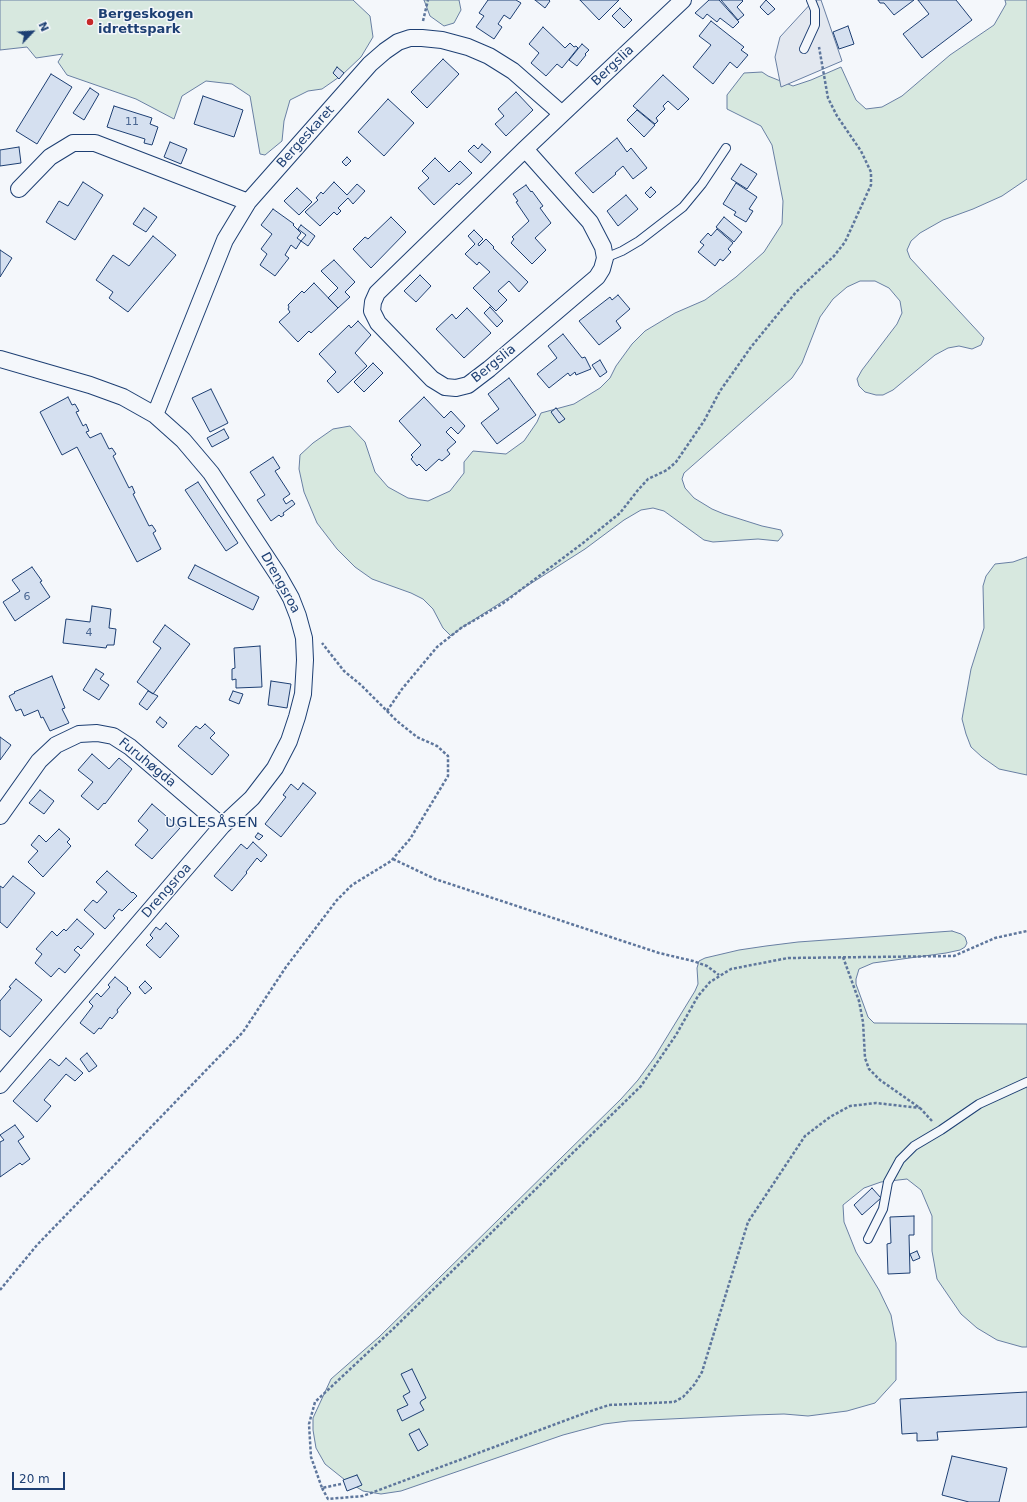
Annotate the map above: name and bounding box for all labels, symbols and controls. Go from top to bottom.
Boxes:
place label: Bergeskogen idrettspark [98,7,194,38]
north arrow [12,12,52,52]
marker: Bergeskogen idrettspark [85,17,95,27]
text: N [35,20,51,34]
street label: Bergslia [589,42,637,90]
street label: Bergeskaret [274,103,338,171]
house number: 11 [125,115,139,129]
street label: Bergslia [469,341,519,387]
street label: Drengsroa [257,550,303,616]
house number: 6 [24,590,30,604]
house number: 4 [86,626,92,640]
street label: Furuhøgda [115,735,179,791]
district label: UGLESÅSEN [165,815,259,831]
street label: Drengsroa [139,860,195,922]
scale bar [14,1464,67,1490]
text: 20 m [19,1472,50,1486]

